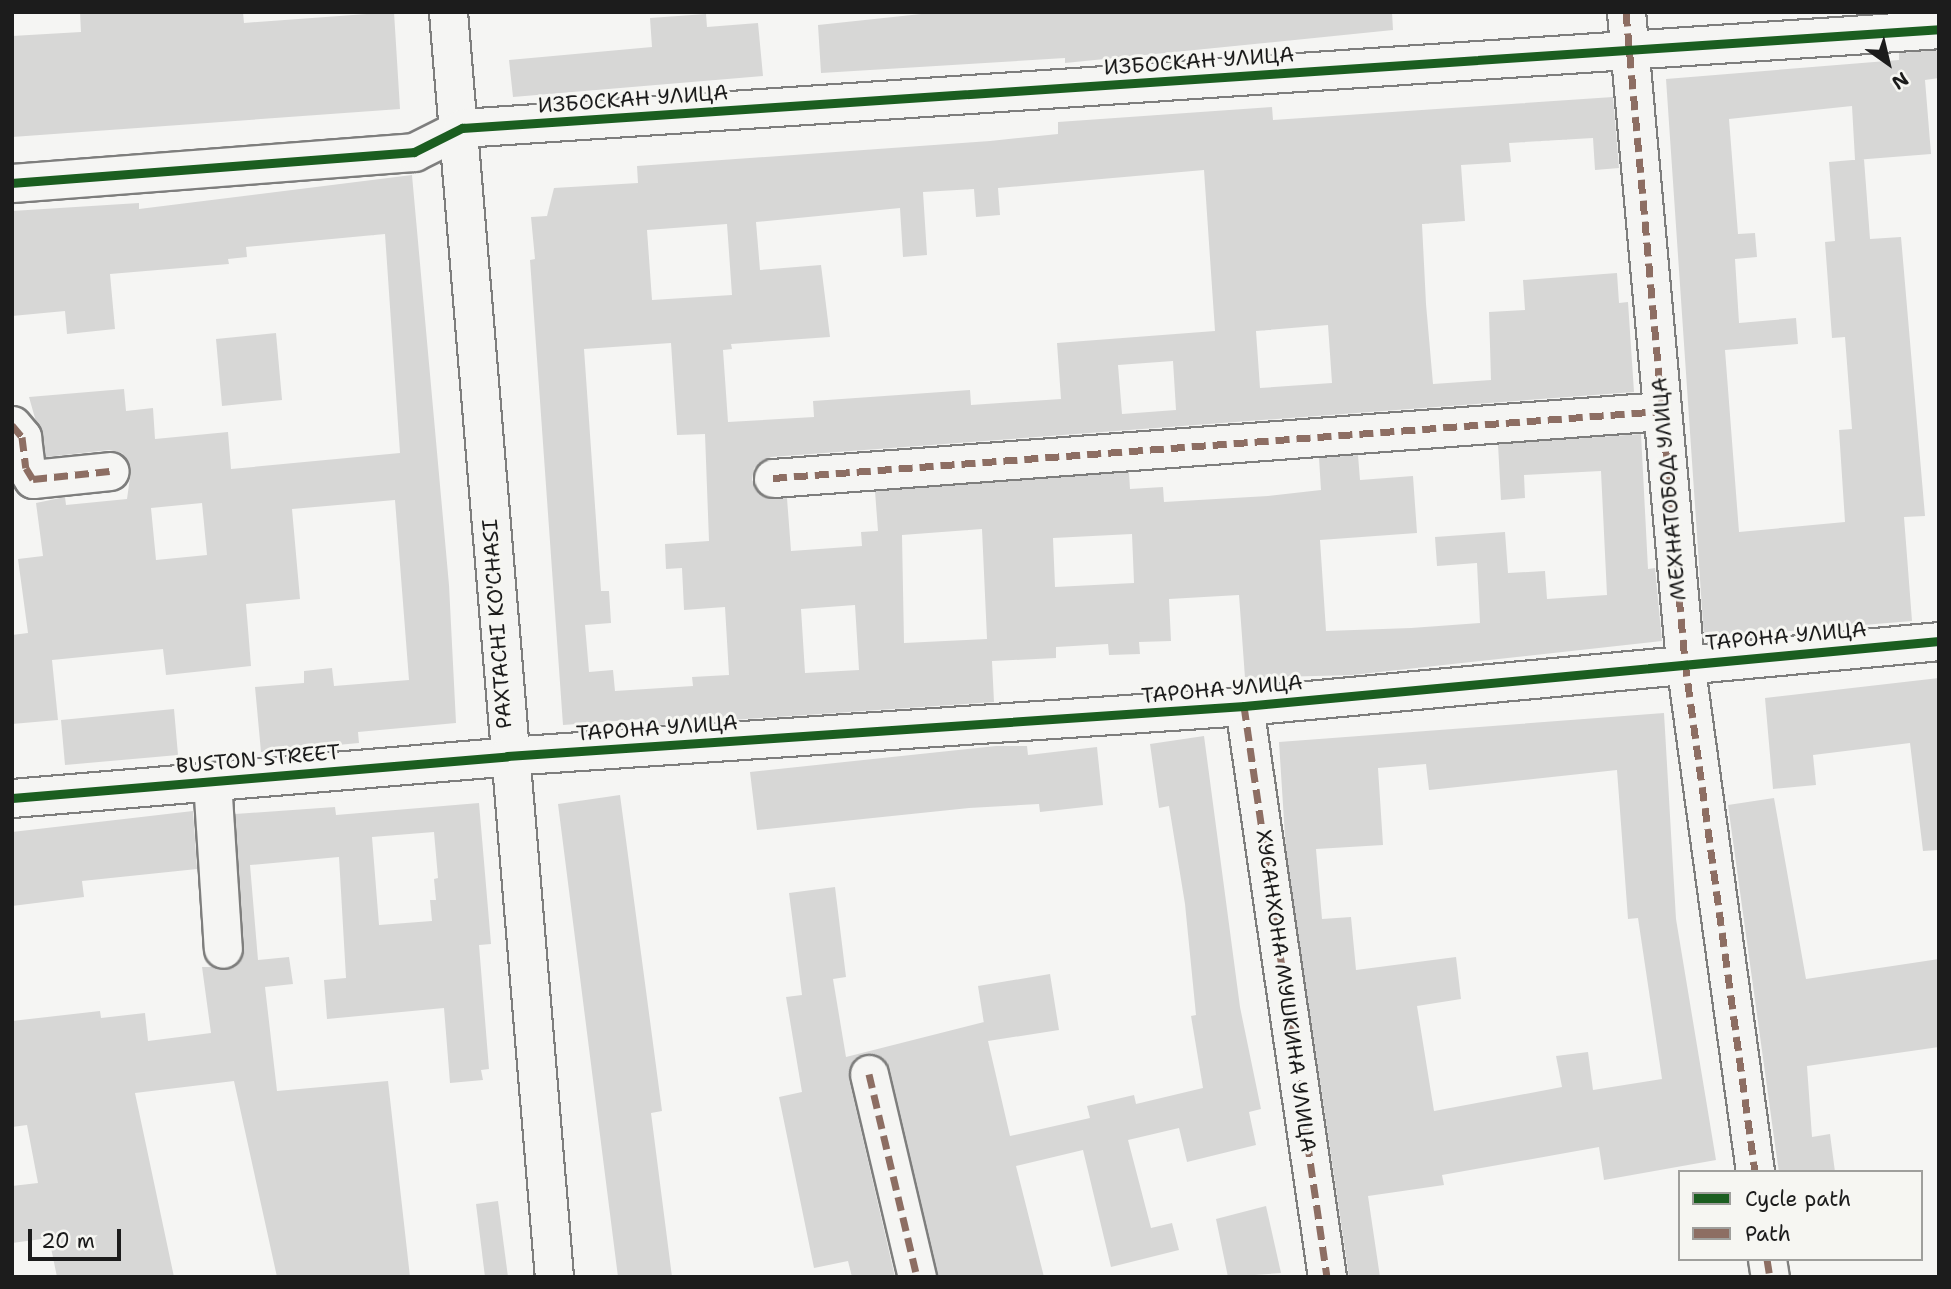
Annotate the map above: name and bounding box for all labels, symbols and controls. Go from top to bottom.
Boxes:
north arrow [1853,28,1923,98]
street label: ИЗБОСКАН УЛИЦА [1103,42,1295,80]
text: N [1887,66,1913,95]
street label: ИЗБОСКАН УЛИЦА [537,80,729,118]
street label: МЕХНАТОБОД УЛИЦА [1647,376,1691,602]
street label: PAXTACHI KO'CHASI [477,518,517,730]
street label: ТАРОНА УЛИЦА [1704,616,1868,656]
street label: ТАРОНА УЛИЦА [1140,669,1304,709]
street label: ТАРОНА УЛИЦА [575,710,739,746]
street label: BUSTON STREET [175,739,341,779]
street label: ХУСАНХОНА МУШКИНА УЛИЦА [1251,828,1321,1154]
legend [1678,1170,1923,1261]
text: Cycle path [1745,1185,1851,1213]
scale bar [32,1216,124,1260]
text: Path [1745,1220,1791,1248]
text: 20 m [41,1227,95,1255]

